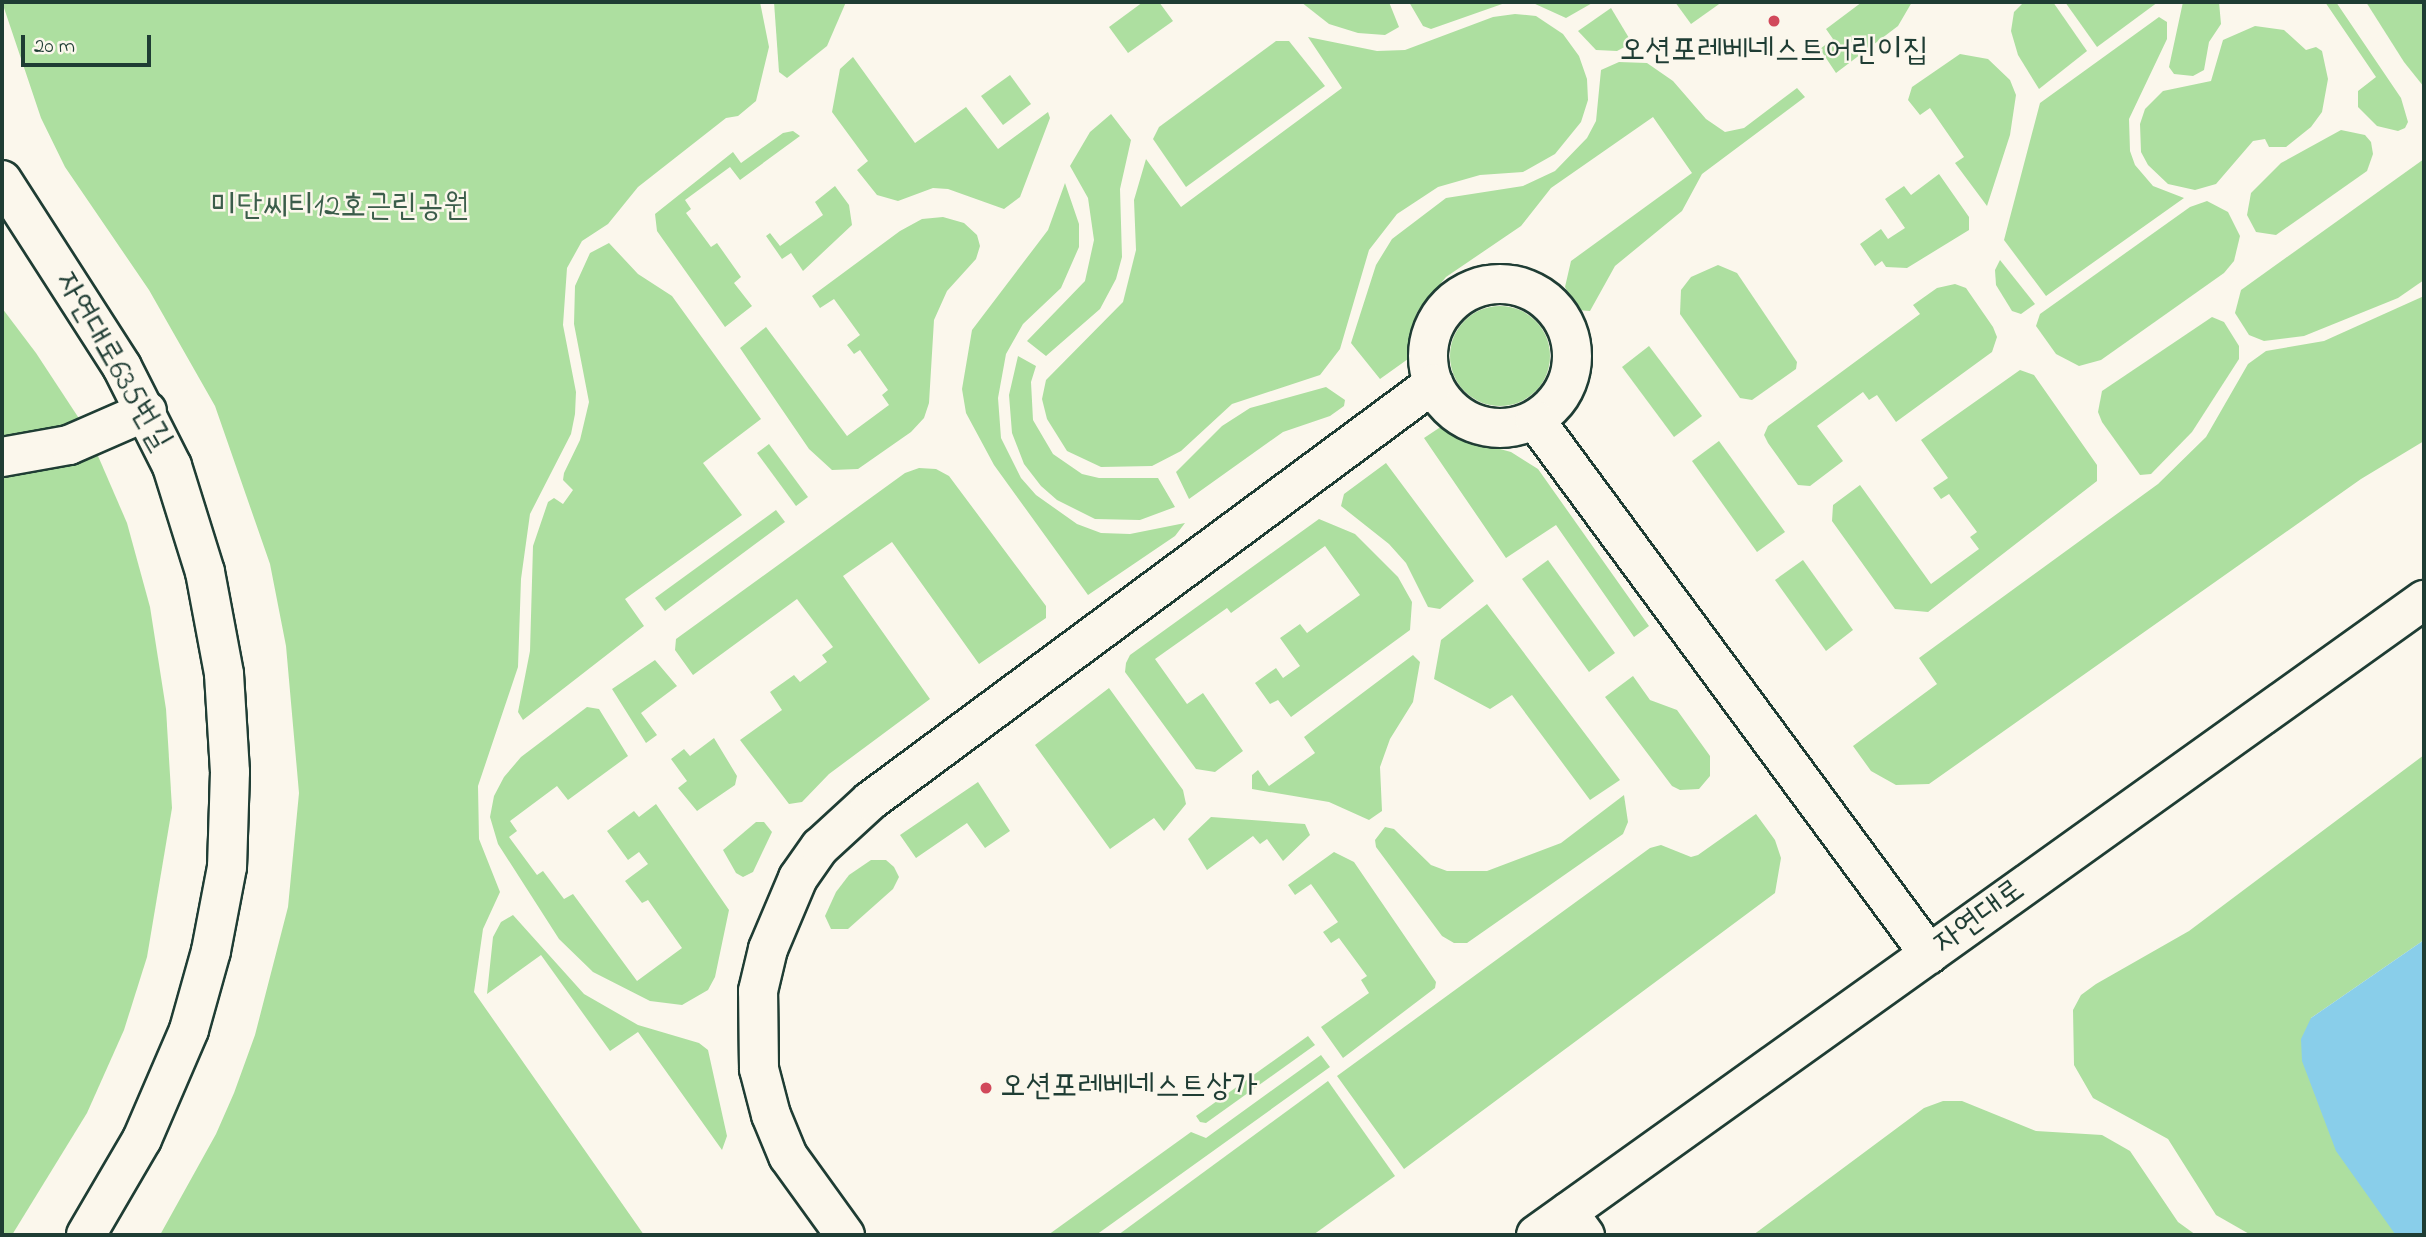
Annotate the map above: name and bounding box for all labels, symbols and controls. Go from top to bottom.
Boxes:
marker: 오션포레베네스트어린이집 [1766,13,1782,29]
scale bar [24,21,154,65]
text: 20 m [34,32,75,62]
place label: 오션포레베네스트어린이집 [1619,33,1928,71]
park label: 미단씨티12호근린공원 [211,189,469,227]
street label: 자연대로635번길 [45,266,179,458]
street label: 자연대로 [1927,872,2033,964]
place label: 오션포레베네스트상가 [1000,1069,1258,1107]
marker: 오션포레베네스트상가 [978,1080,994,1096]

